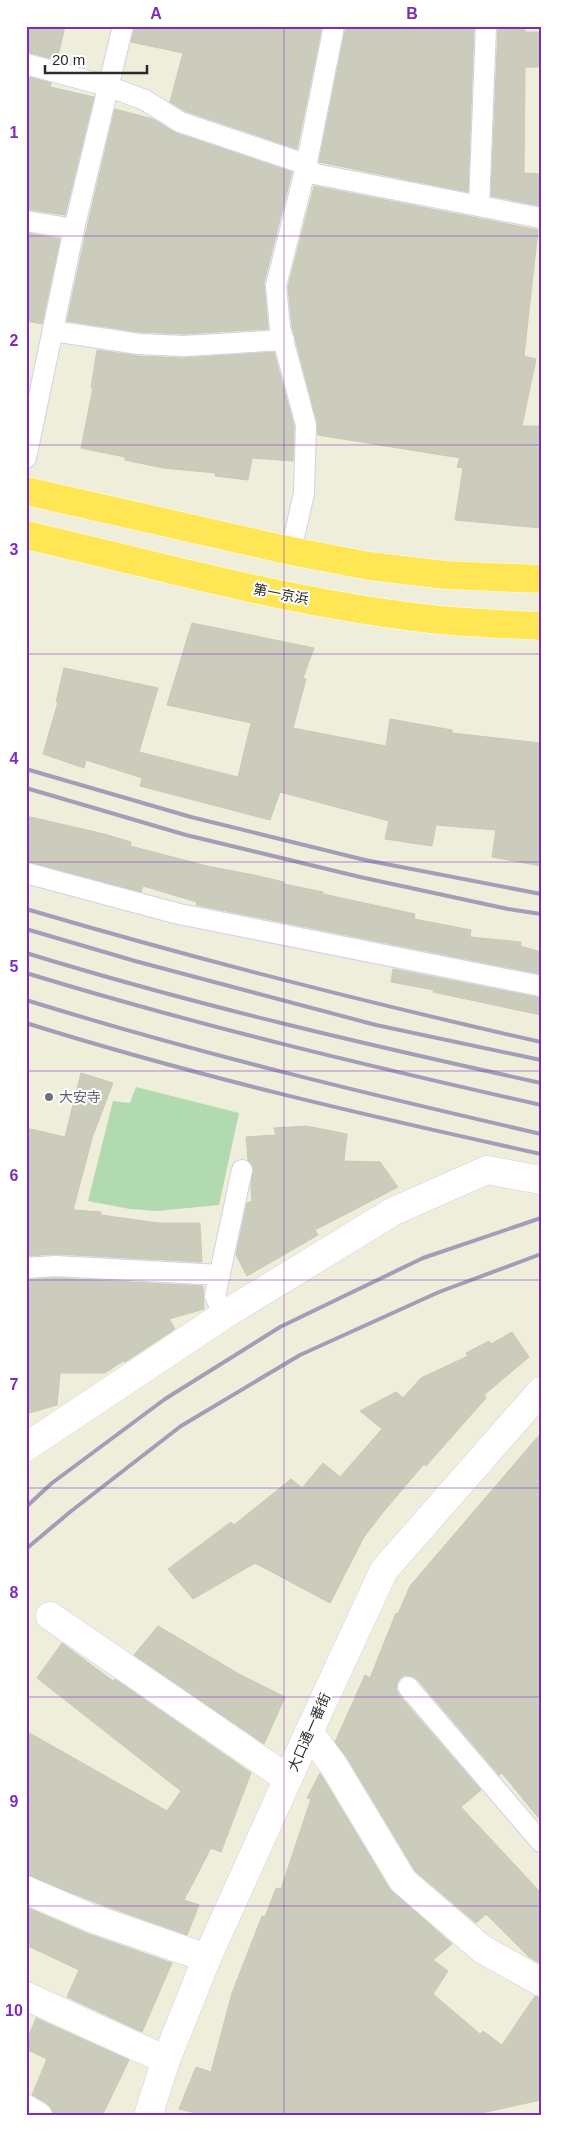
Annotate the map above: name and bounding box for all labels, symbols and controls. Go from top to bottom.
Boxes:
text: A [150,5,162,22]
text: B [406,5,418,22]
scale bar [45,42,148,74]
text: 20 m [52,51,85,68]
text: 1 [10,124,19,141]
text: 2 [10,332,19,349]
text: 3 [10,541,19,558]
street label: 第一京浜 [252,581,310,607]
text: 4 [10,750,19,767]
text: 5 [10,958,19,975]
place label: 大安寺 [59,1089,101,1105]
marker: 大安寺 [43,1091,55,1103]
text: 6 [10,1167,19,1184]
text: 7 [10,1376,19,1393]
text: 8 [10,1584,19,1601]
street label: 大口通一番街 [285,1690,333,1774]
text: 9 [10,1793,19,1810]
text: 10 [5,2002,23,2019]

